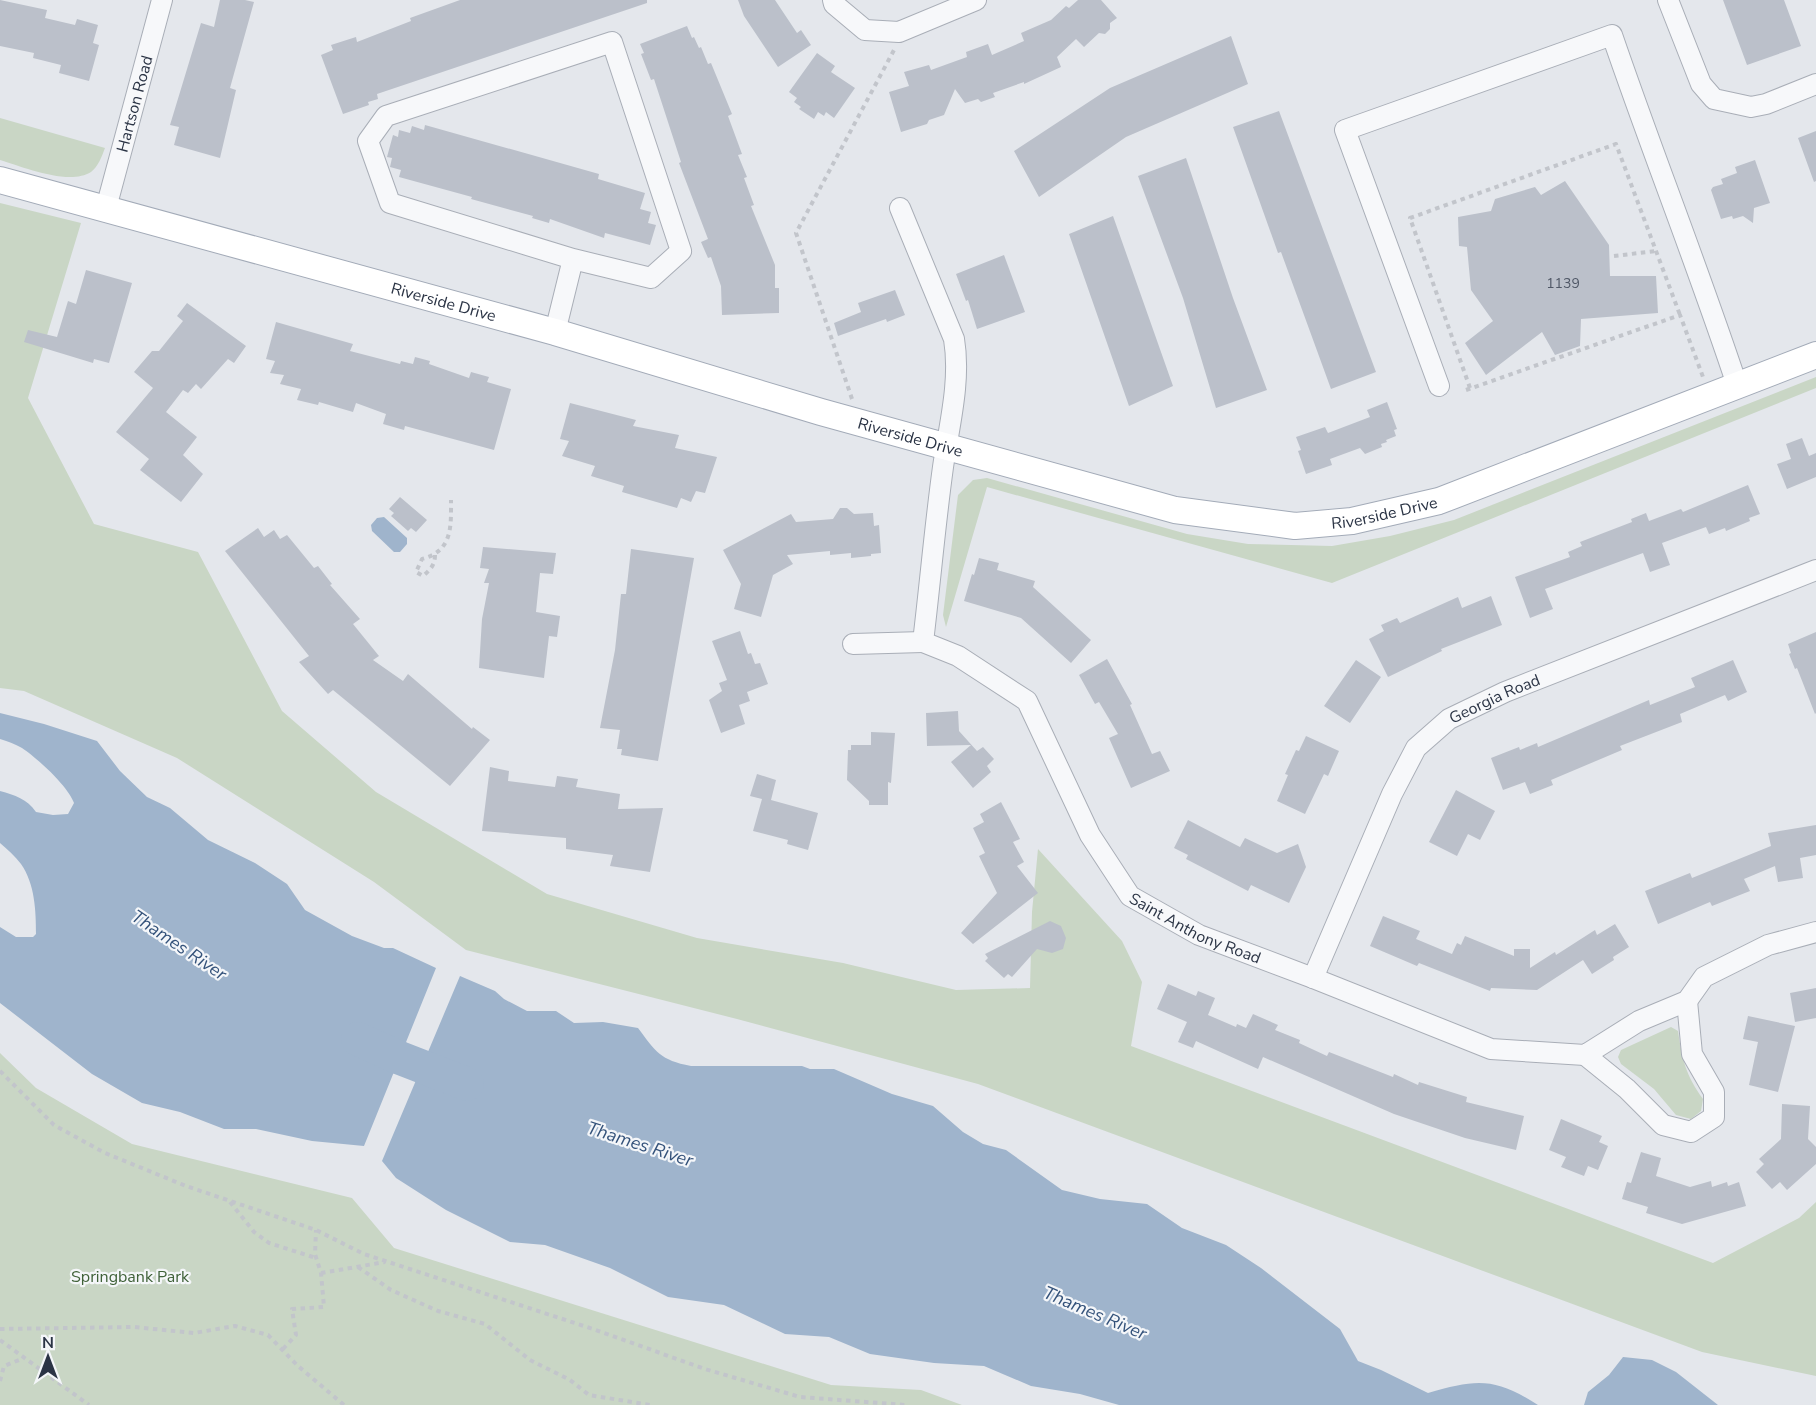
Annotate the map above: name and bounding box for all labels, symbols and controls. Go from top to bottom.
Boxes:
street label: Hartson Road [111,53,159,155]
house number: 1139 [1546,274,1580,293]
street label: Riverside Drive [388,278,498,327]
street label: Riverside Drive [855,413,965,463]
street label: Riverside Drive [1330,492,1440,535]
street label: Georgia Road [1446,669,1543,729]
street label: Saint Anthony Road [1125,888,1264,969]
water label: Thames River [127,904,232,986]
water label: Thames River [584,1116,697,1173]
park label: Springbank Park [71,1266,190,1288]
water label: Thames River [1040,1280,1151,1346]
north arrow [18,1327,78,1387]
text: N [42,1332,54,1354]

